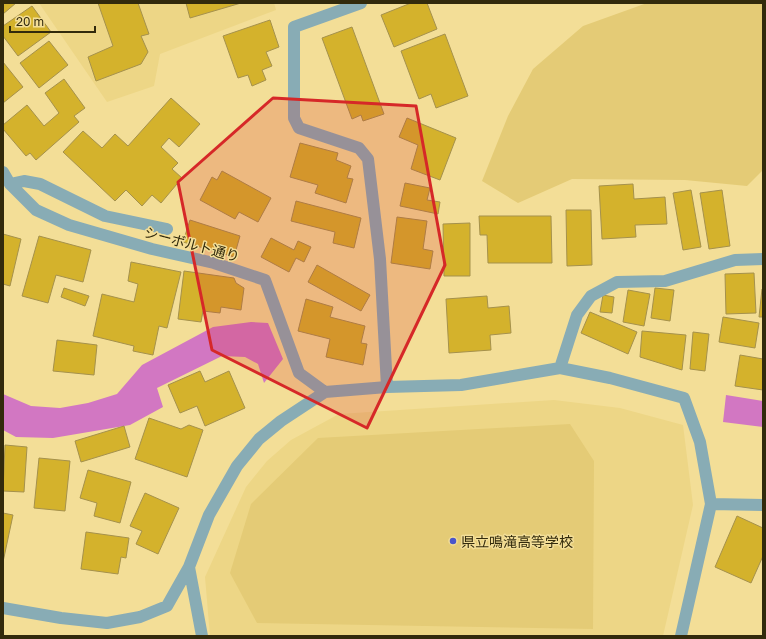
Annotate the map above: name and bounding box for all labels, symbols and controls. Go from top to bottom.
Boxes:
scale bar [10,8,95,34]
text: 20 m [16,14,44,29]
street label: シーボルト通り [142,223,242,265]
place label: 県立鳴滝高等学校 [461,533,573,550]
marker: 県立鳴滝高等学校 [448,536,458,546]

